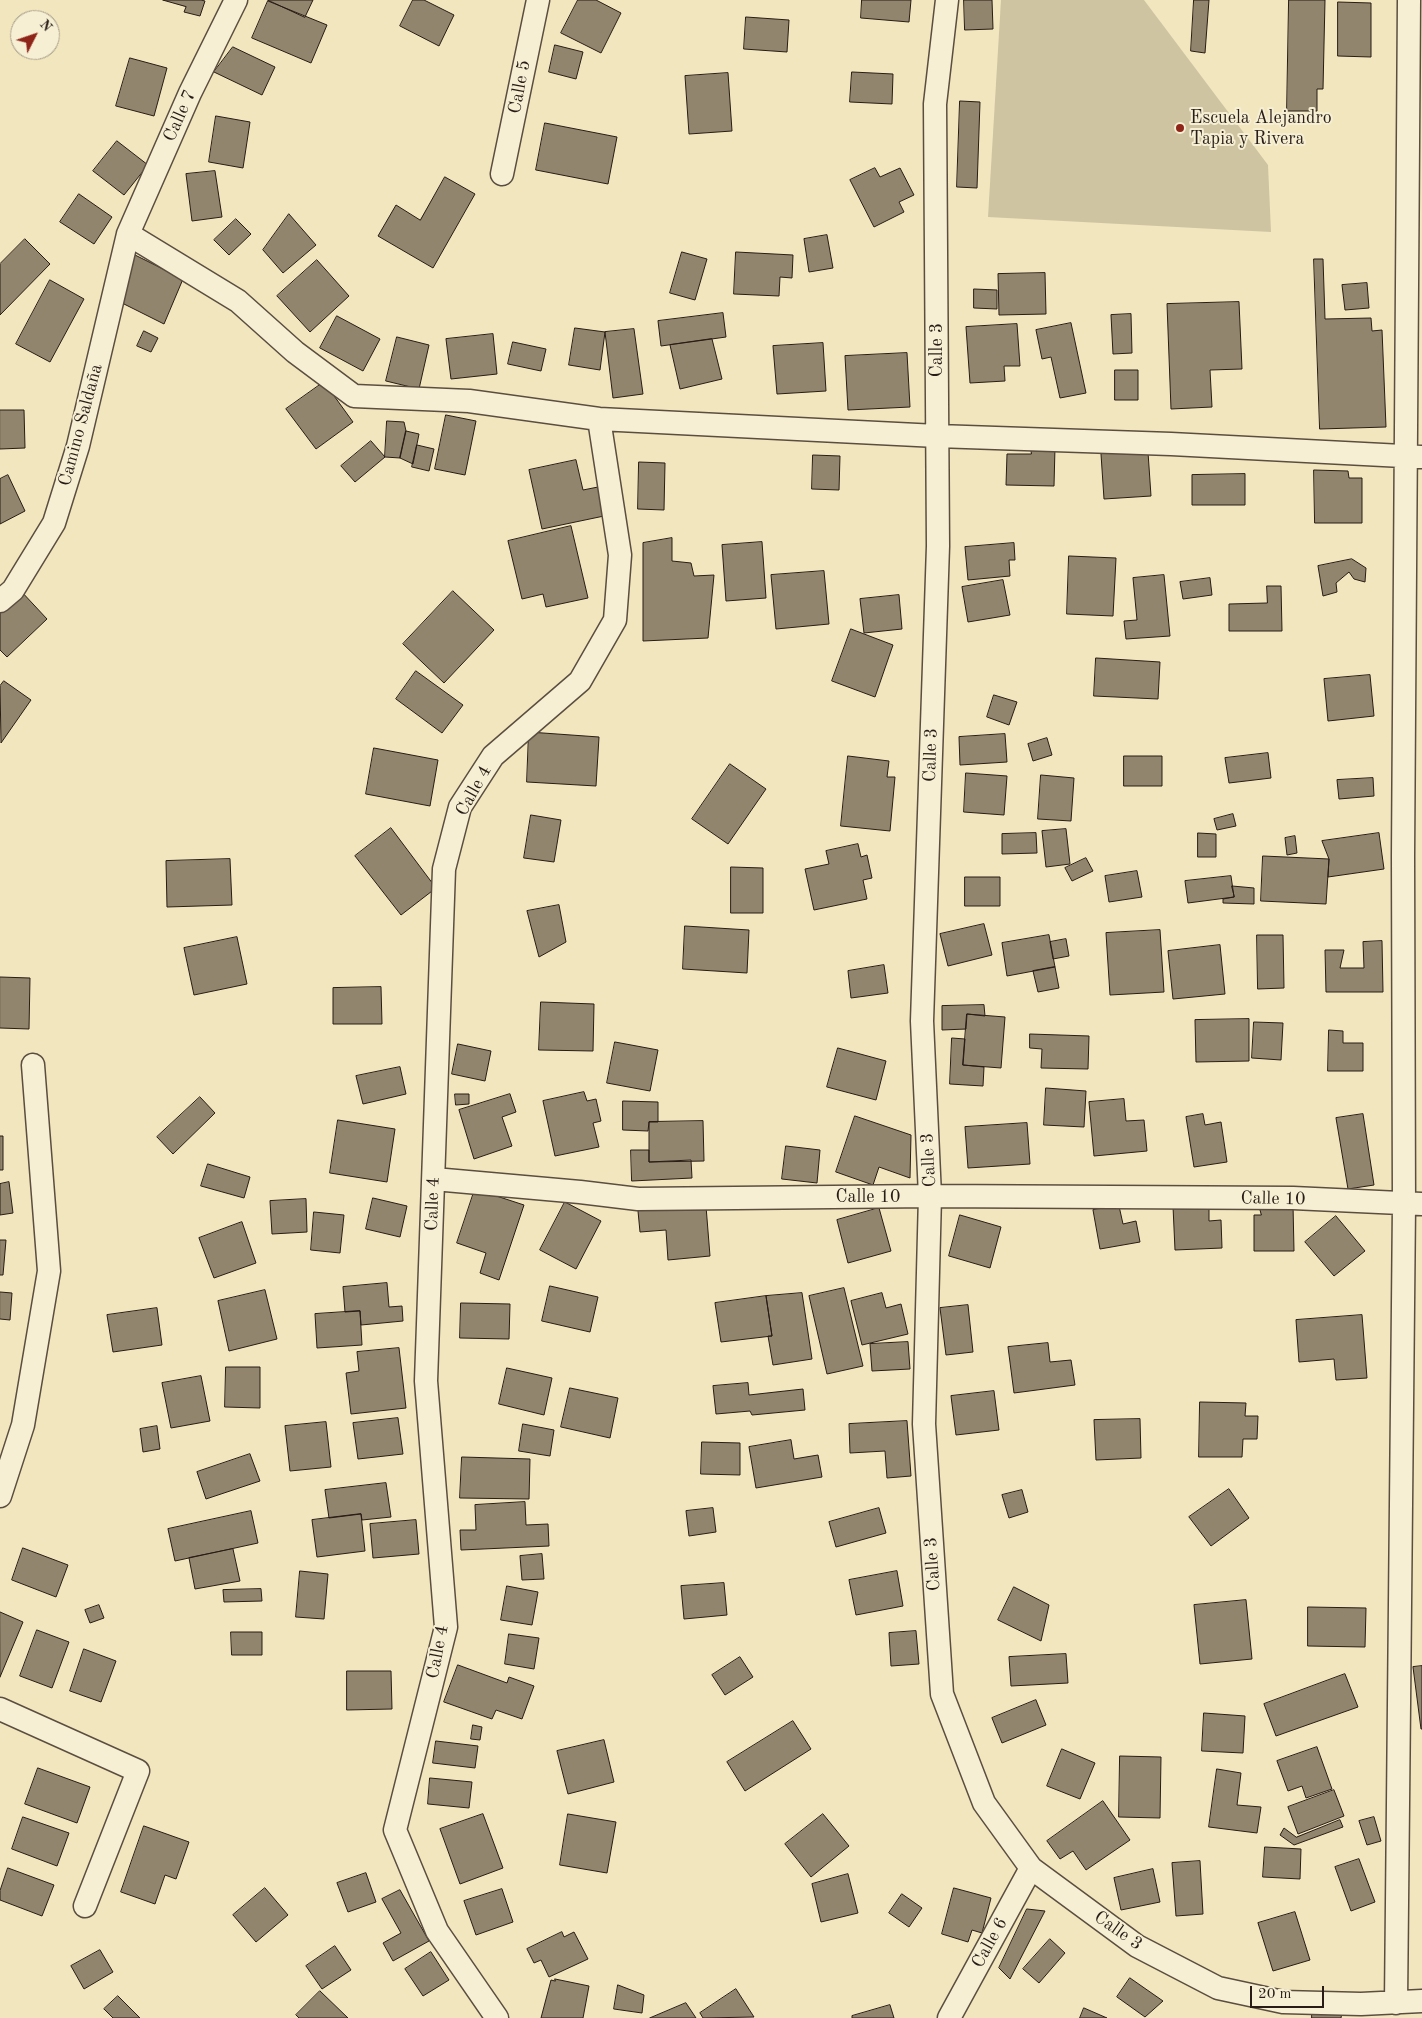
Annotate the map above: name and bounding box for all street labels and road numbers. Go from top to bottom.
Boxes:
street label: Calle 5 [504,58,536,116]
street label: Calle 7 [159,87,201,145]
street label: Calle 3 [926,323,948,377]
street label: Camino Saldaña [54,362,108,488]
street label: Calle 3 [919,727,943,783]
street label: Calle 4 [451,762,497,820]
street label: Calle 3 [917,1132,941,1188]
street label: Calle 4 [421,1176,445,1232]
street label: Calle 10 [836,1186,900,1208]
street label: Calle 10 [1240,1188,1306,1210]
street label: Calle 3 [920,1536,946,1592]
street label: Calle 4 [422,1623,454,1681]
street label: Calle 3 [1090,1907,1146,1955]
street label: Calle 6 [967,1914,1013,1972]

